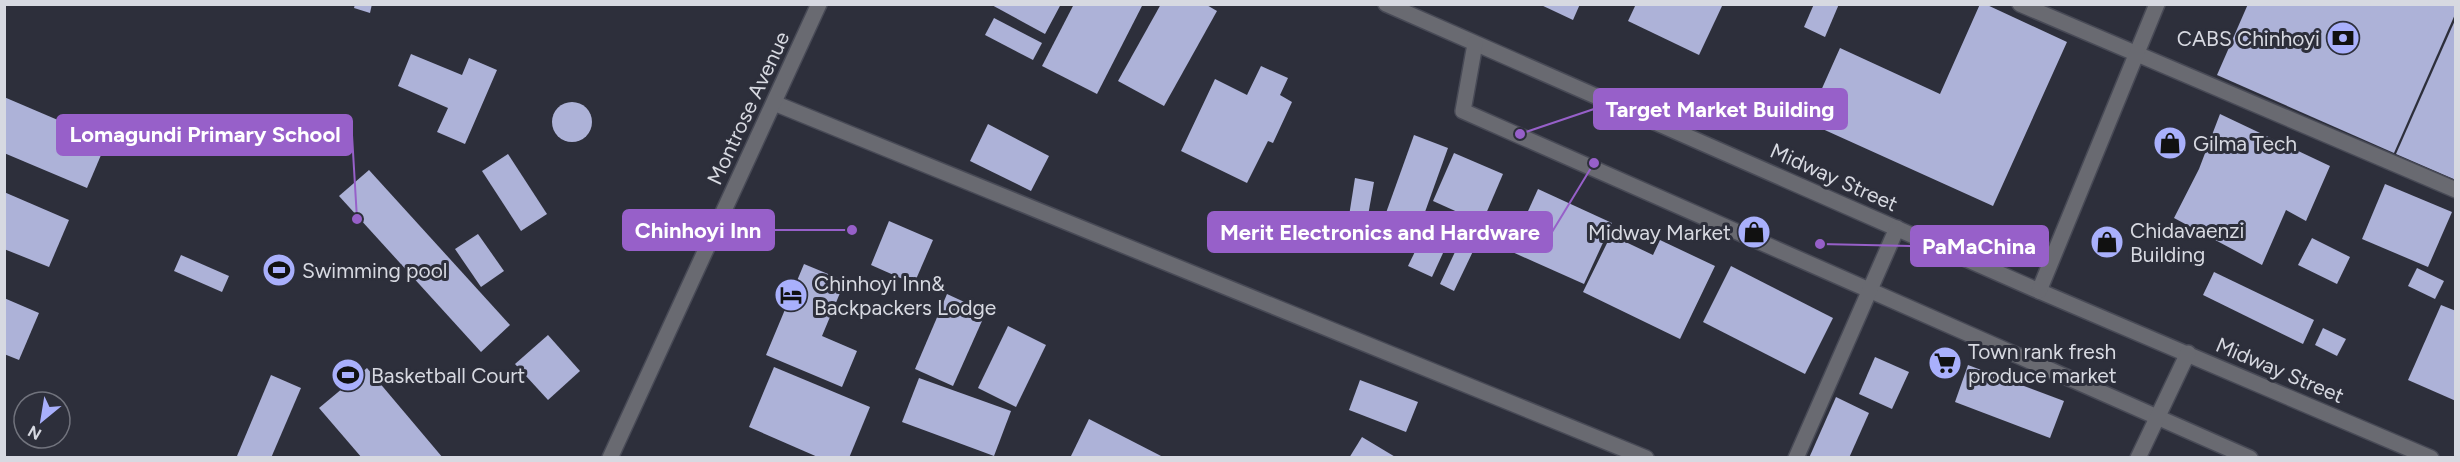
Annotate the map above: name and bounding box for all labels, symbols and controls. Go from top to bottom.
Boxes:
bank icon: CABS Chinhoyi [2325,20,2361,56]
place label: CABS Chinhoyi [2177,26,2320,51]
street label: Montrose Avenue [702,27,794,189]
callout: Target Market Building [1594,89,1847,129]
text: Target Market Building [1605,96,1835,123]
callout: Lomagundi Primary School [57,115,352,155]
text: Lomagundi Primary School [69,121,341,148]
shop icon: Gilma Tech [2152,125,2188,161]
place label: Gilma Tech [2193,131,2297,156]
street label: Midway Street [1766,138,1902,216]
callout: Chinhoyi Inn [623,210,774,250]
callout: Merit Electronics and Hardware [1208,212,1552,252]
shop icon: Midway Market [1736,214,1772,250]
text: Chinhoyi Inn [635,217,761,244]
place label: Chidavaenzi Building [2130,218,2244,267]
text: Merit Electronics and Hardware [1220,219,1540,246]
place label: Midway Market [1588,220,1731,245]
shop icon: Chidavaenzi Building [2089,224,2125,260]
callout: PaMaChina [1911,226,2048,266]
text: PaMaChina [1922,233,2036,260]
sports icon: Swimming pool [261,252,297,288]
place label: Swimming pool [302,258,447,283]
place label: Chinhoyi Inn& Backpackers Lodge [814,271,996,320]
hotel icon: Chinhoyi Inn& Backpackers Lodge [773,277,809,313]
street label: Midway Street [2212,332,2348,408]
place label: Town rank fresh produce market [1968,339,2117,388]
supermarket icon: Town rank fresh produce market [1927,345,1963,381]
sports icon: Basketball Court [330,357,366,393]
place label: Basketball Court [371,363,525,388]
north arrow [12,390,72,450]
text: N [25,421,45,444]

